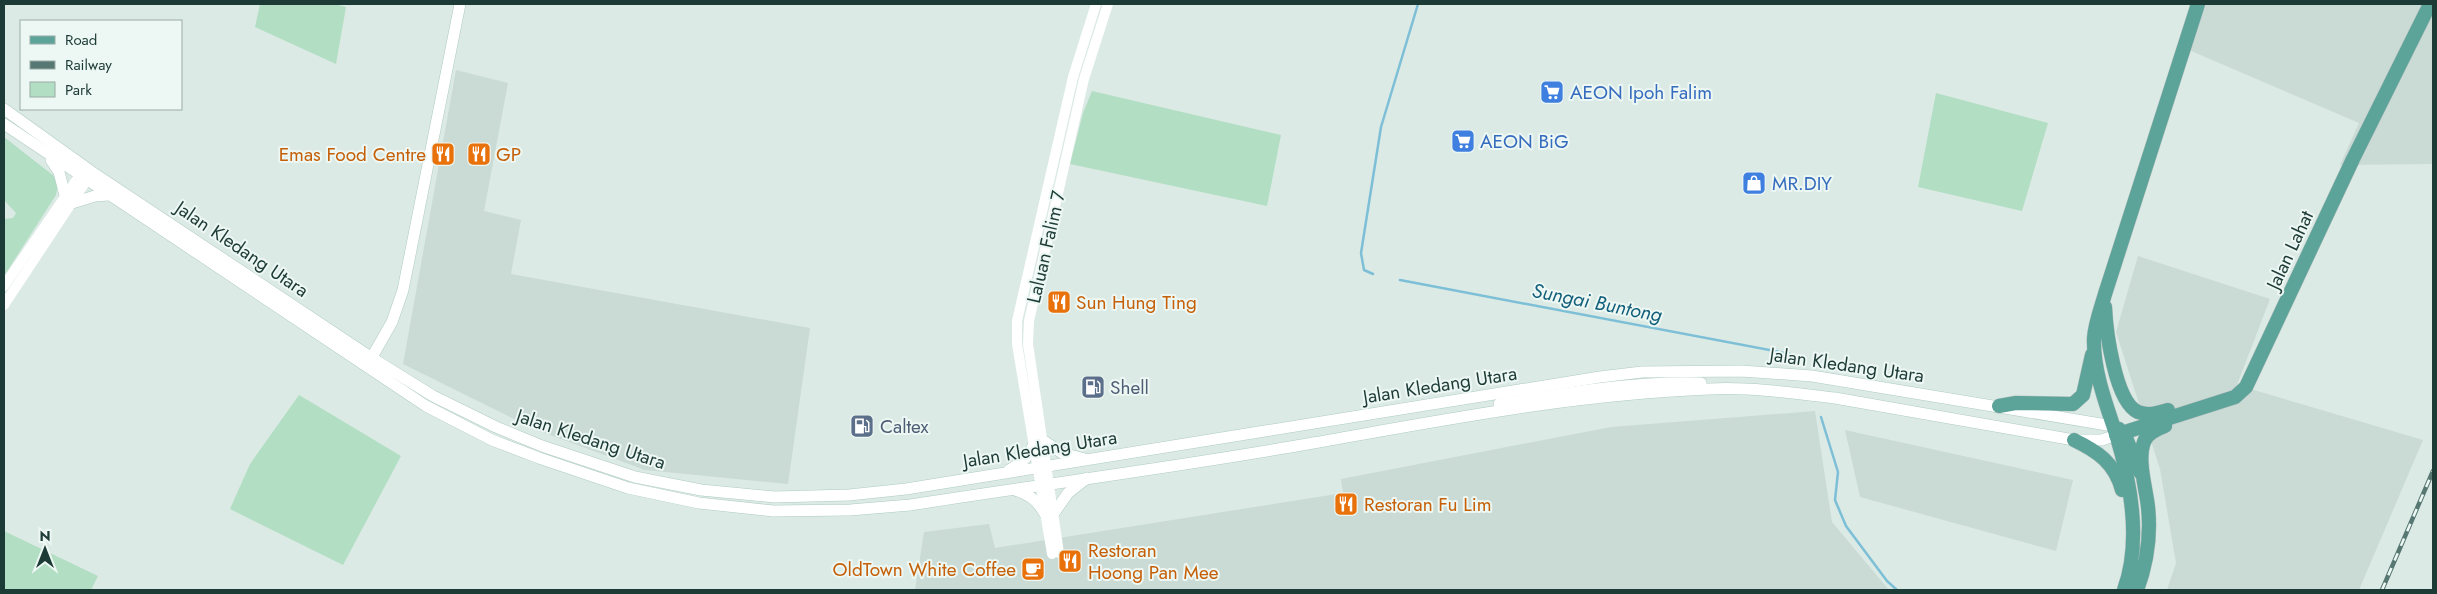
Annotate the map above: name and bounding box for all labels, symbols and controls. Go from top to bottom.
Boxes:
legend [20,20,182,110]
text: Road [65,29,97,51]
text: Railway [65,54,112,76]
text: Park [65,79,92,101]
supermarket icon: AEON Ipoh Falim [1539,79,1565,105]
place label: AEON Ipoh Falim [1570,79,1712,106]
supermarket icon: AEON BiG [1450,128,1476,154]
place label: AEON BiG [1480,128,1569,155]
place label: Emas Food Centre [279,141,426,168]
restaurant icon: Emas Food Centre [430,141,456,167]
restaurant icon: GP [466,141,492,167]
place label: GP [496,141,521,168]
shop icon: MR.DIY [1741,170,1767,196]
place label: MR.DIY [1772,170,1832,197]
street label: Laluan Falim 7 [1020,188,1072,306]
street label: Jalan Kledang Utara [168,193,314,304]
street label: Jalan Lahat [2259,206,2320,297]
water label: Sungai Buntong [1529,276,1665,330]
restaurant icon: Sun Hung Ting [1046,289,1072,315]
place label: Sun Hung Ting [1076,289,1197,316]
street label: Jalan Kledang Utara [1765,340,1926,389]
street label: Jalan Kledang Utara [1358,360,1519,411]
fuel station icon: Shell [1080,374,1106,400]
place label: Shell [1110,374,1149,401]
street label: Jalan Kledang Utara [510,401,669,476]
fuel station icon: Caltex [849,413,875,439]
place label: Caltex [880,413,929,440]
street label: Jalan Kledang Utara [958,424,1119,475]
restaurant icon: Restoran Fu Lim [1333,491,1359,517]
place label: Restoran Fu Lim [1364,491,1491,518]
north arrow [20,524,70,574]
text: N [39,526,51,546]
place label: Restoran Hoong Pan Mee [1088,537,1219,586]
restaurant icon: Restoran Hoong Pan Mee [1057,548,1083,574]
place label: OldTown White Coffee [833,556,1016,583]
cafe icon: OldTown White Coffee [1020,556,1046,582]

